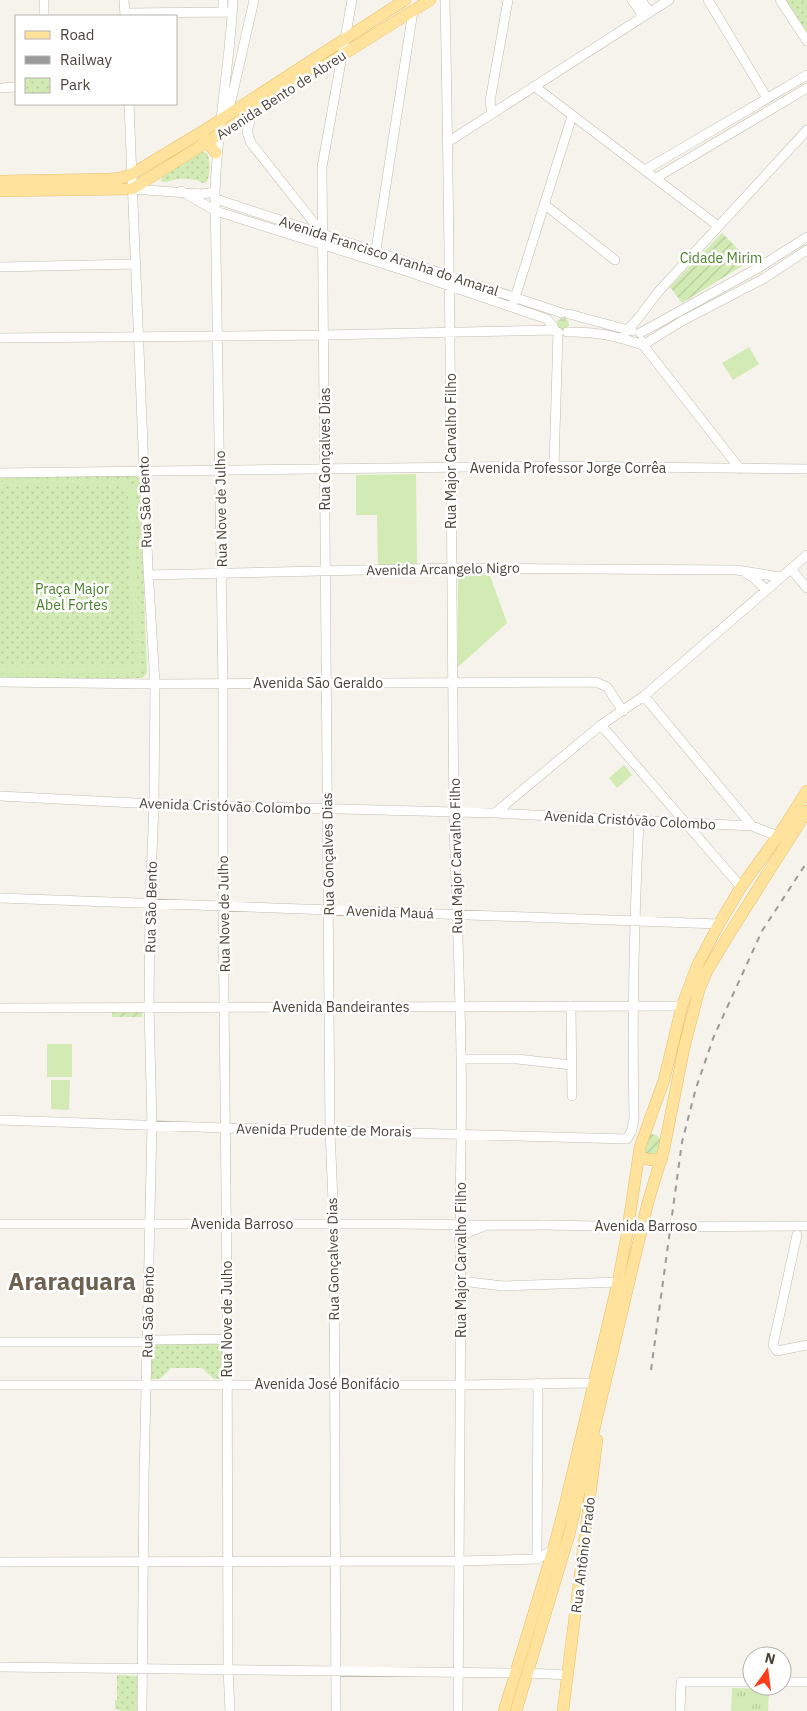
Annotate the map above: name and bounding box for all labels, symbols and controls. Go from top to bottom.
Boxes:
legend [15,15,178,105]
text: Road [60,25,95,44]
street label: Avenida Bento de Abreu [213,46,349,144]
text: Railway [60,50,113,69]
text: Park [60,75,90,94]
street label: Avenida Francisco Aranha do Amaral [277,212,501,300]
park label: Cidade Mirim [680,249,762,267]
street label: Rua Major Carvalho Filho [442,373,460,529]
street label: Rua Gonçalves Dias [316,387,334,511]
street label: Rua Nove de Julho [211,450,231,568]
street label: Rua São Bento [134,456,156,548]
street label: Avenida Professor Jorge Corrêa [470,459,667,477]
street label: Avenida Arcangelo Nigro [366,559,520,579]
park label: Praça Major Abel Fortes [35,580,109,614]
street label: Avenida São Geraldo [253,674,383,692]
street label: Rua Major Carvalho Filho [446,778,466,934]
street label: Rua Gonçalves Dias [318,792,338,916]
street label: Avenida Cristóvão Colombo [139,794,311,818]
street label: Avenida Cristóvão Colombo [544,807,716,833]
street label: Rua Nove de Julho [214,855,234,973]
street label: Rua São Bento [141,861,161,953]
street label: Avenida Mauá [346,901,435,923]
street label: Avenida Bandeirantes [272,998,410,1016]
street label: Avenida Prudente de Morais [236,1119,412,1141]
street label: Rua Major Carvalho Filho [452,1182,470,1338]
street label: Rua Gonçalves Dias [323,1197,343,1321]
street label: Avenida Barroso [191,1215,294,1233]
street label: Avenida Barroso [595,1217,698,1235]
street label: Rua Nove de Julho [218,1260,236,1377]
district label: Araraquara [8,1265,136,1297]
street label: Rua São Bento [138,1266,158,1358]
street label: Avenida José Bonifácio [254,1375,400,1393]
street label: Rua Antônio Prado [567,1496,599,1614]
north arrow [742,1646,792,1696]
text: N [763,1648,777,1668]

